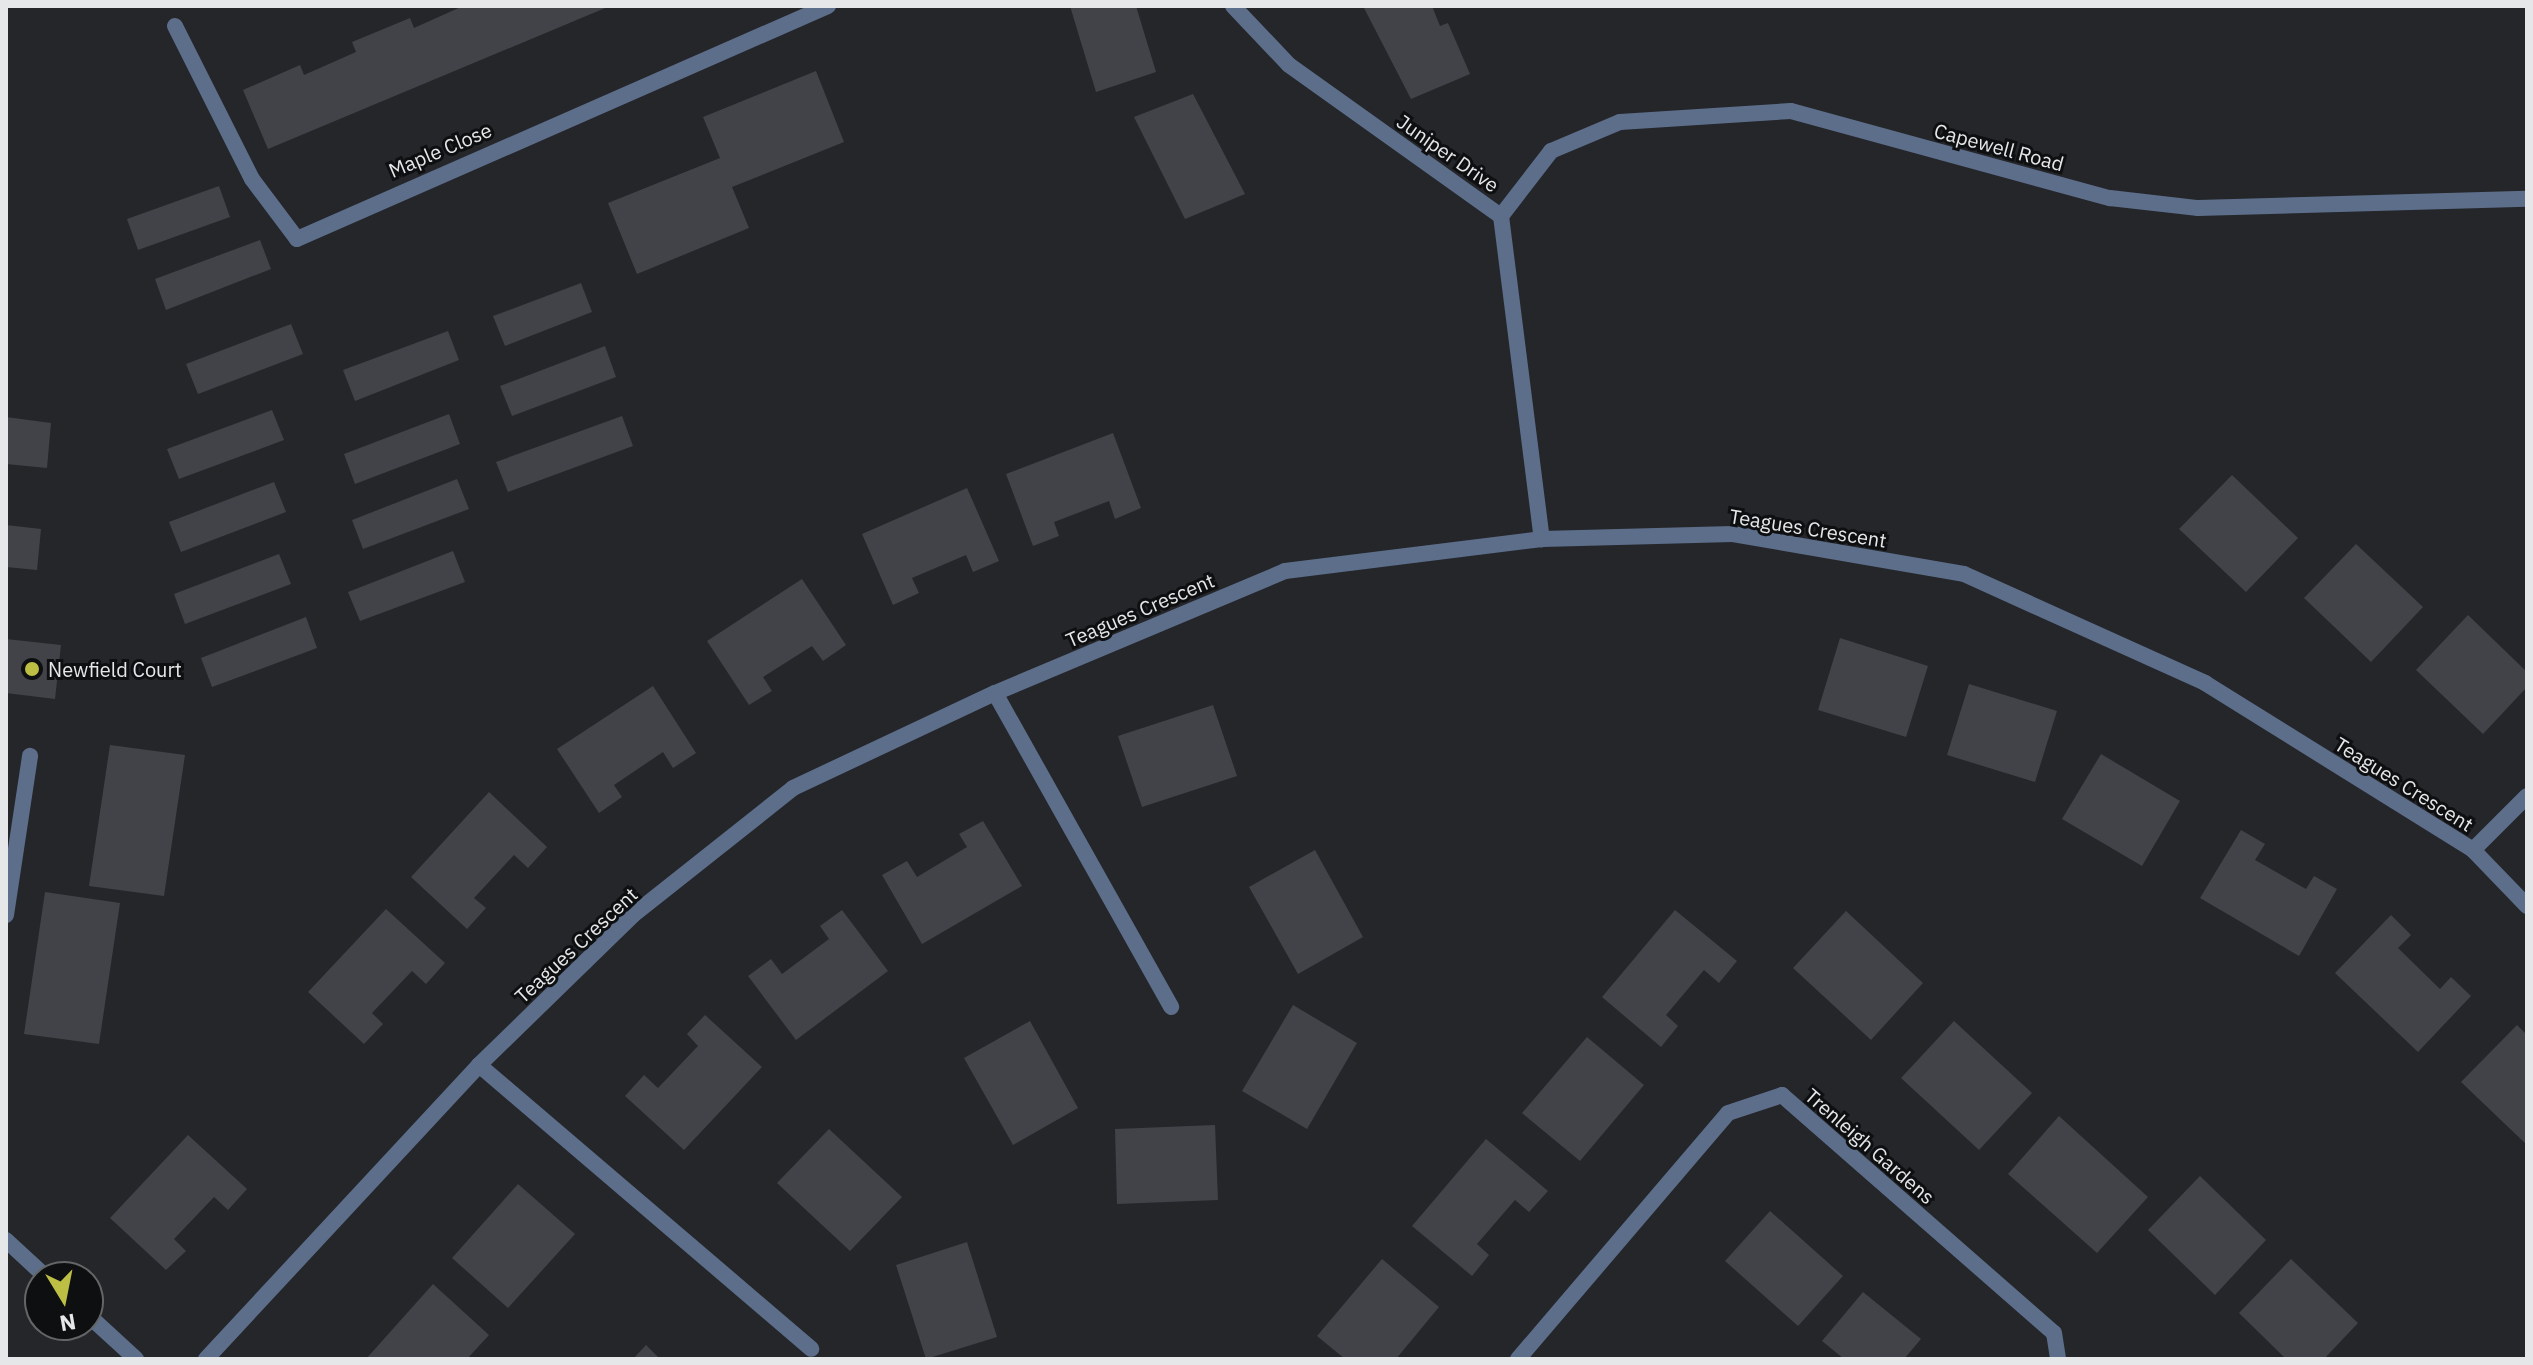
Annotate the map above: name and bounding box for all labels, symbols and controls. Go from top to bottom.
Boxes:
street label: Juniper Drive [1392,109,1504,197]
street label: Maple Close [385,118,495,182]
street label: Capewell Road [1932,118,2066,176]
street label: Teagues Crescent [1728,504,1888,552]
street label: Teagues Crescent [1062,568,1218,652]
place label: Newfield Court [48,657,182,681]
marker: Newfield Court [23,660,41,678]
street label: Teagues Crescent [2330,732,2478,836]
street label: Teagues Crescent [510,882,642,1008]
street label: Trenleigh Gardens [1800,1083,1940,1209]
north arrow [24,1261,104,1341]
text: N [58,1307,78,1339]

